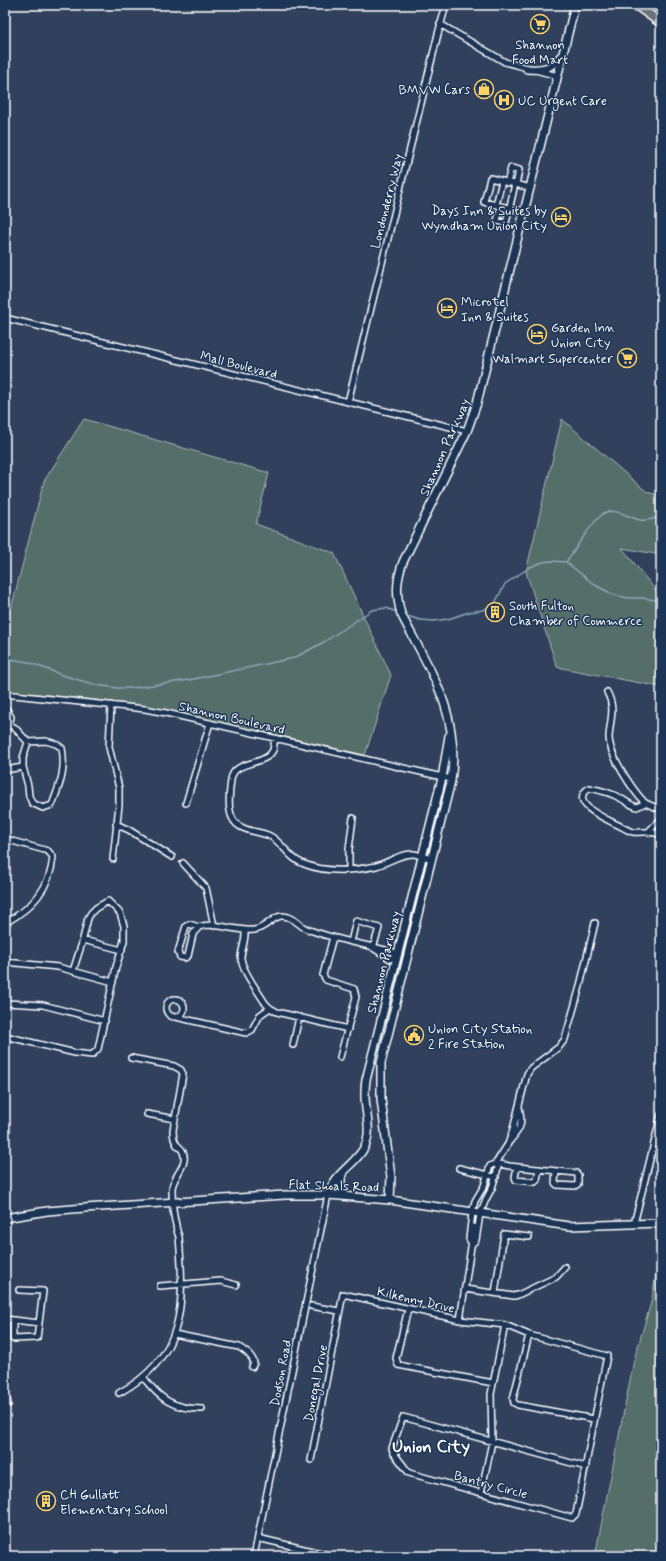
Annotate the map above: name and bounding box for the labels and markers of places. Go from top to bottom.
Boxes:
supermarket icon: Shannon Food Mart [529,13,551,35]
place label: Shannon Food Mart [512,37,568,69]
shop icon: BMVW Cars [473,78,495,100]
place label: BMVW Cars [398,82,470,99]
hospital icon: UC Urgent Care [493,89,515,111]
place label: UC Urgent Care [518,93,607,111]
place label: Days Inn & Suites by Wyndham Union City [421,203,547,235]
hotel icon: Days Inn & Suites by Wyndham Union City [550,206,572,228]
place label: Microtel Inn & Suites [461,294,529,326]
hotel icon: Microtel Inn & Suites [436,297,458,319]
place label: Garden Inn Union City [551,320,615,352]
hotel icon: Garden Inn Union City [526,323,548,345]
supermarket icon: Walmart Supercenter [616,347,638,369]
place label: Walmart Supercenter [492,351,614,368]
place label: South Fulton Chamber of Commerce [509,598,642,630]
building icon: South Fulton Chamber of Commerce [484,601,506,623]
place label: Union City Station 2 Fire Station [428,1021,532,1053]
public building icon: Union City Station 2 Fire Station [403,1024,425,1046]
place label: CH Gullatt Elementary School [60,1487,168,1519]
building icon: CH Gullatt Elementary School [35,1490,57,1512]

